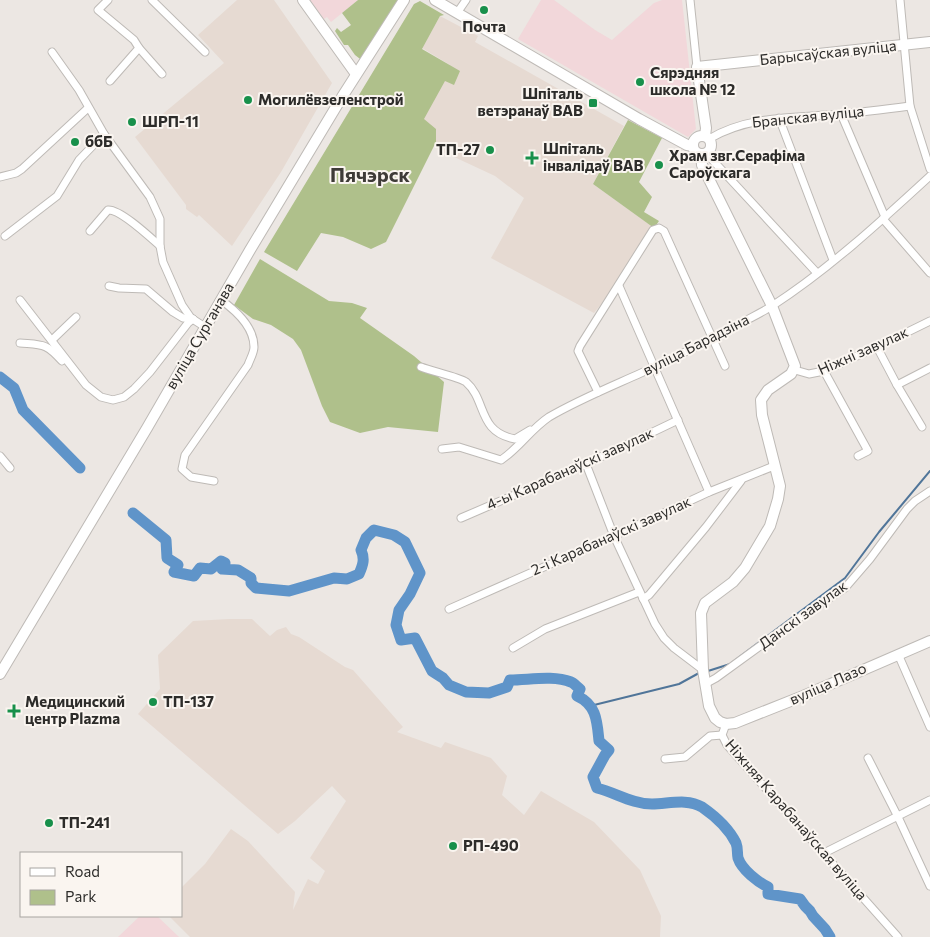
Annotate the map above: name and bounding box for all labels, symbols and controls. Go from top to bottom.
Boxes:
marker: Почта [478,4,490,16]
place label: Почта [462,17,506,35]
street label: Барысаўская вуліца [759,36,897,68]
place label: Сярэдняя школа № 12 [650,63,735,98]
marker: Сярэдняя школа № 12 [634,76,646,88]
place label: Шпіталь ветэранаў ВАВ [478,84,583,119]
place label: Могилёвзеленстрой [258,90,404,108]
marker: Могилёвзеленстрой [242,94,254,106]
marker: Шпіталь ветэранаў ВАВ [587,97,599,109]
street label: Бранская вуліца [751,101,865,131]
place label: ШРП-11 [142,112,199,130]
marker: ШРП-11 [126,116,138,128]
place label: ббБ [85,132,113,150]
marker: ббБ [69,136,81,148]
place label: Шпіталь інвалідаў ВАВ [543,139,644,174]
place label: ТП-27 [436,140,480,158]
marker: ТП-27 [484,144,496,156]
place label: Храм звг.Серафіма Сароўскага [669,146,805,181]
marker: Шпіталь інвалідаў ВАВ [525,151,539,165]
marker: Храм звг.Серафіма Сароўскага [653,159,665,171]
district label: Пячэрск [330,162,410,186]
street label: вуліца Сурганава [161,279,237,392]
street label: вуліца Барадзіна [639,310,752,379]
street label: Ніжні завулак [815,322,911,378]
street label: 4-ы Карабанаўскі завулак [483,423,656,513]
street label: 2-і Карабанаўскі завулак [528,492,693,579]
street label: Данскі завулак [755,576,850,652]
street label: вуліца Лазо [786,658,869,708]
place label: Медицинский центр Plazma [25,692,125,727]
place label: ТП-137 [163,692,214,710]
marker: ТП-137 [147,696,159,708]
marker: Медицинский центр Plazma [7,704,21,718]
street label: Ніжняя Карабанаўская вуліца [722,735,872,903]
place label: ТП-241 [59,813,110,831]
marker: ТП-241 [43,817,55,829]
place label: РП-490 [463,836,519,854]
marker: РП-490 [447,840,459,852]
legend [20,852,182,917]
text: Road [65,862,100,880]
text: Park [65,887,96,905]

